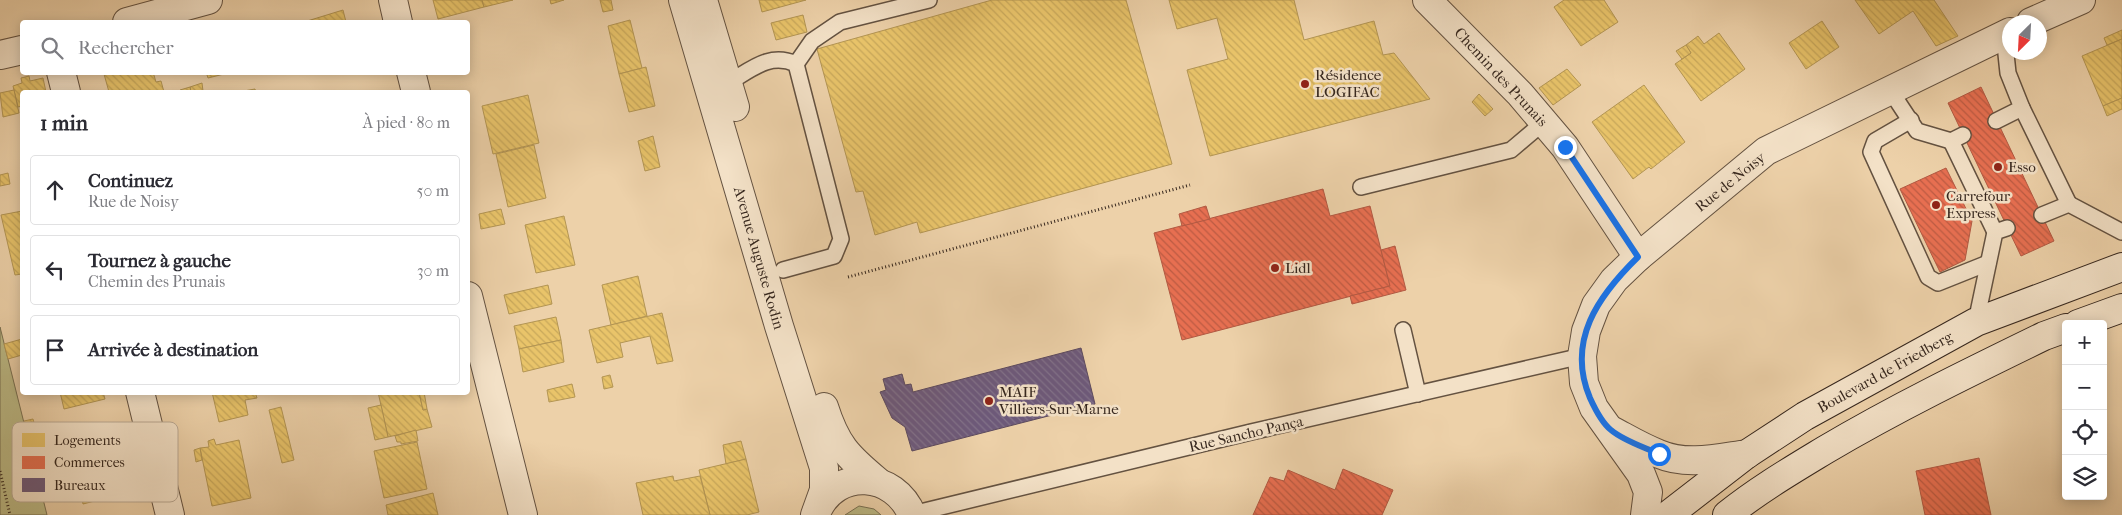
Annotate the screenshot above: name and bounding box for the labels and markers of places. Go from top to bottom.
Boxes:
place label: Résidence LOGIFAC [1315,66,1382,101]
marker: Résidence LOGIFAC [1299,78,1311,90]
place label: Esso [2008,158,2036,176]
marker: Esso [1992,161,2004,173]
place label: Carrefour Express [1946,187,2011,222]
marker: Carrefour Express [1930,199,1942,211]
place label: Lidl [1285,259,1311,277]
marker: Lidl [1269,262,1281,274]
place label: MAIF Villiers-Sur-Marne [998,383,1119,418]
marker: MAIF Villiers-Sur-Marne [983,395,995,407]

